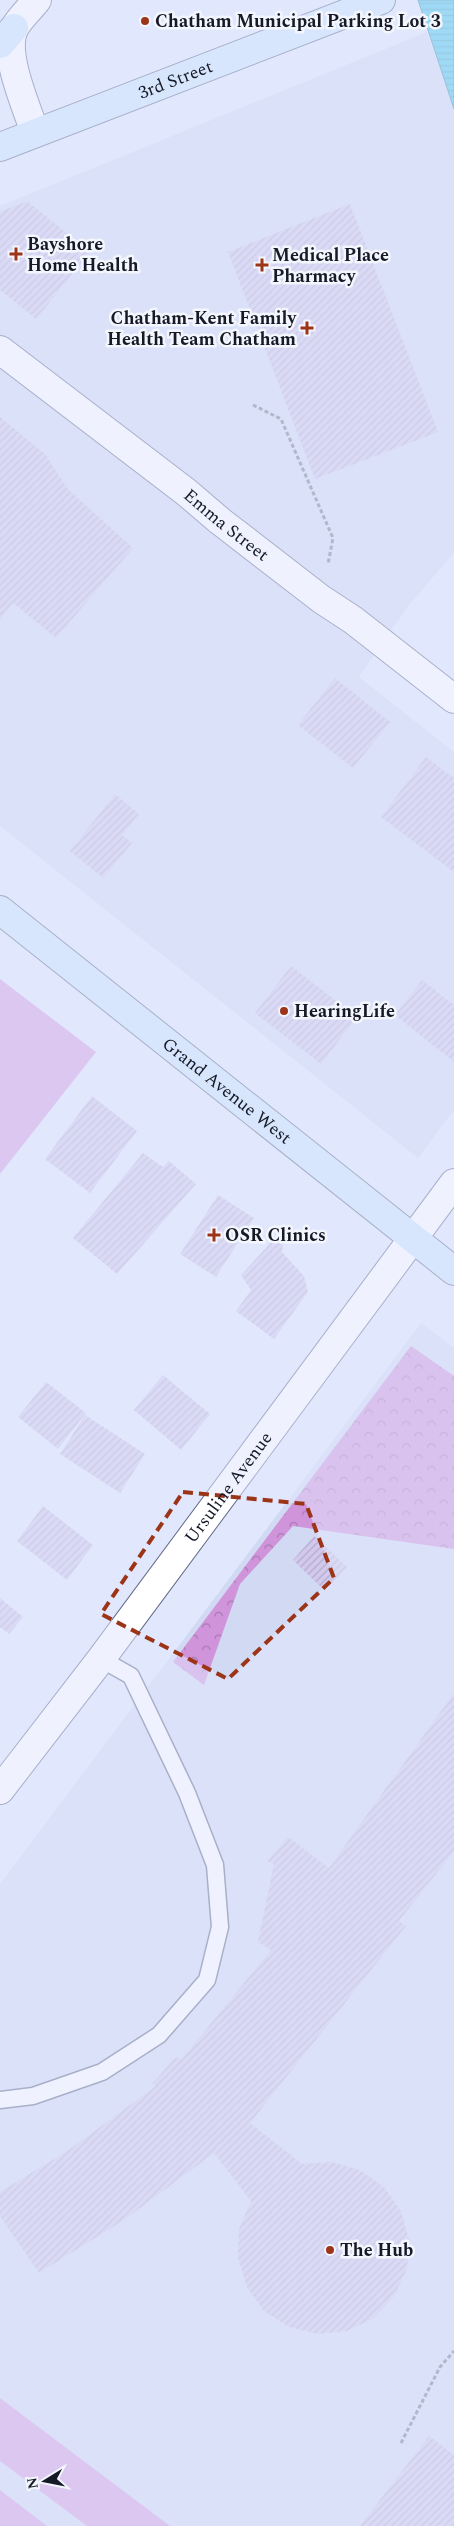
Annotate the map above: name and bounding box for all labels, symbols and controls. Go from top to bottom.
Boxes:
place label: Chatham Municipal Parking Lot 3 [155,8,441,35]
marker: Chatham Municipal Parking Lot 3 [139,15,151,27]
street label: 3rd Street [134,53,217,106]
place label: Bayshore Home Health [27,231,139,279]
place label: Medical Place Pharmacy [272,242,389,290]
marker: Bayshore Home Health [9,247,23,261]
marker: Medical Place Pharmacy [256,259,268,271]
place label: Chatham-Kent Family Health Team Chatham [107,305,297,353]
marker: Chatham-Kent Family Health Team Chatham [300,321,314,335]
street label: Emma Street [177,482,275,568]
place label: HearingLife [294,998,395,1025]
marker: HearingLife [278,1005,290,1017]
street label: Grand Avenue West [156,1031,297,1151]
place label: OSR Clinics [225,1222,326,1249]
marker: OSR Clinics [207,1228,221,1242]
street label: Ursuline Avenue [178,1426,279,1549]
place label: The Hub [340,2237,413,2264]
marker: The Hub [324,2244,336,2256]
north arrow [20,2456,70,2506]
text: N [21,2476,44,2491]

